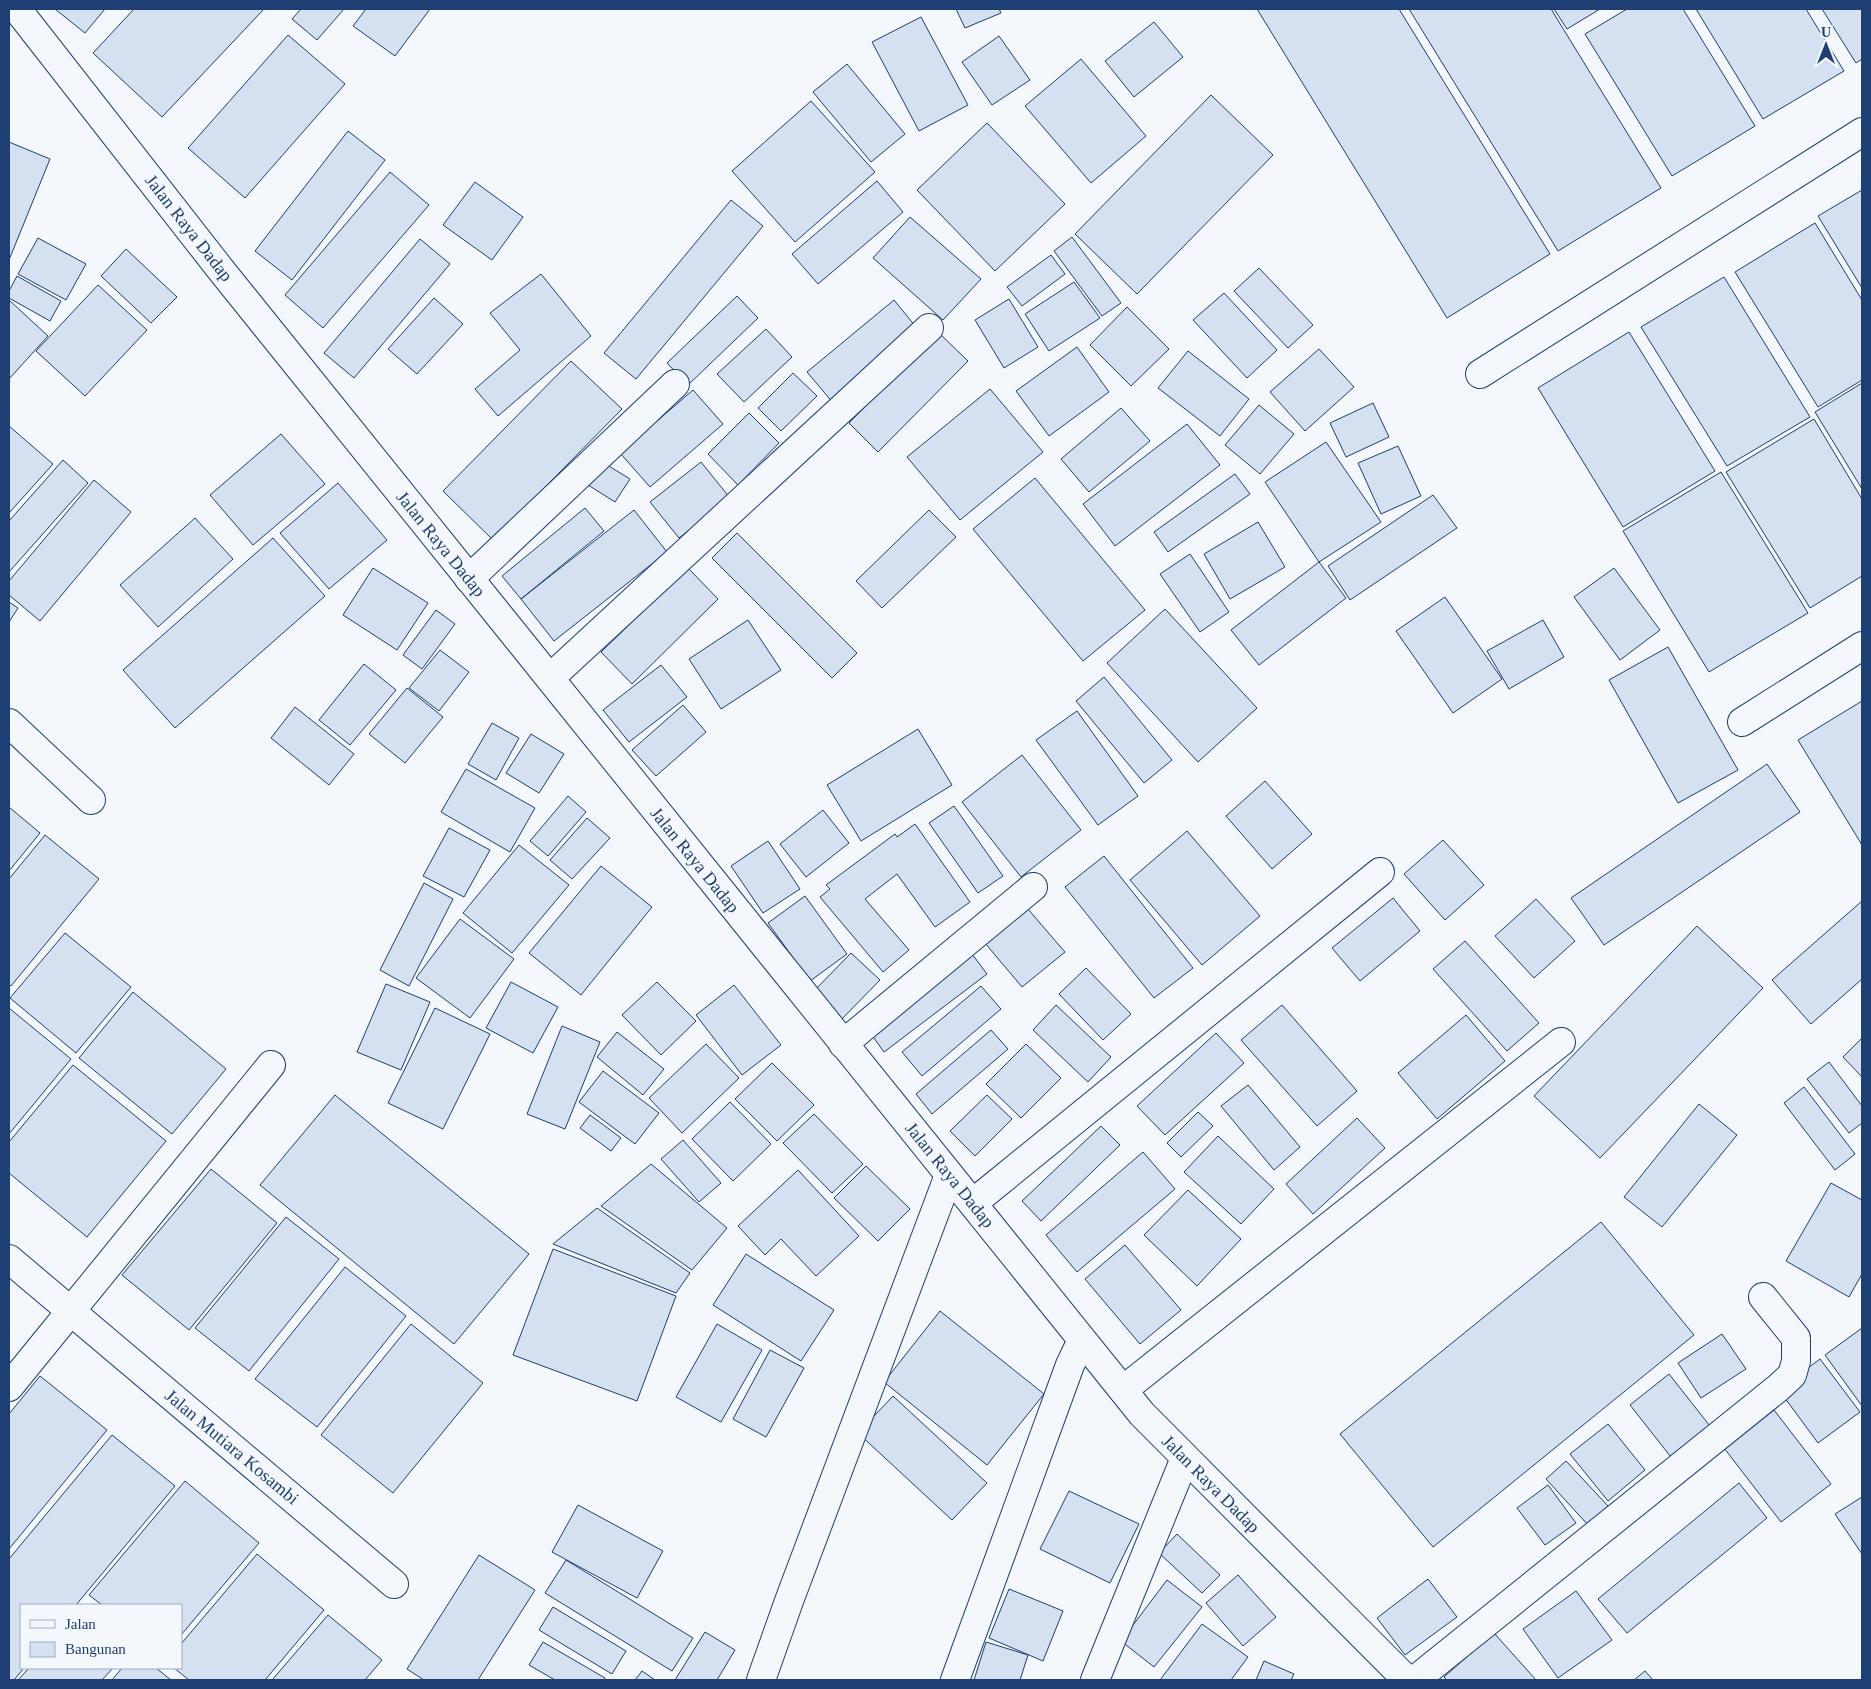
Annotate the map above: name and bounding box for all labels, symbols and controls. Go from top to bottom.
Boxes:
north arrow [1801,20,1851,70]
text: U [1821,25,1831,40]
street label: Jalan Raya Dadap [141,171,237,285]
street label: Jalan Raya Dadap [392,487,490,601]
street label: Jalan Raya Dadap [646,803,744,917]
street label: Jalan Raya Dadap [901,1118,999,1232]
street label: Jalan Mutiara Kosambi [161,1385,303,1509]
street label: Jalan Raya Dadap [1158,1431,1264,1537]
legend [20,1604,182,1669]
text: Jalan [65,1616,96,1632]
text: Bangunan [65,1641,126,1657]

